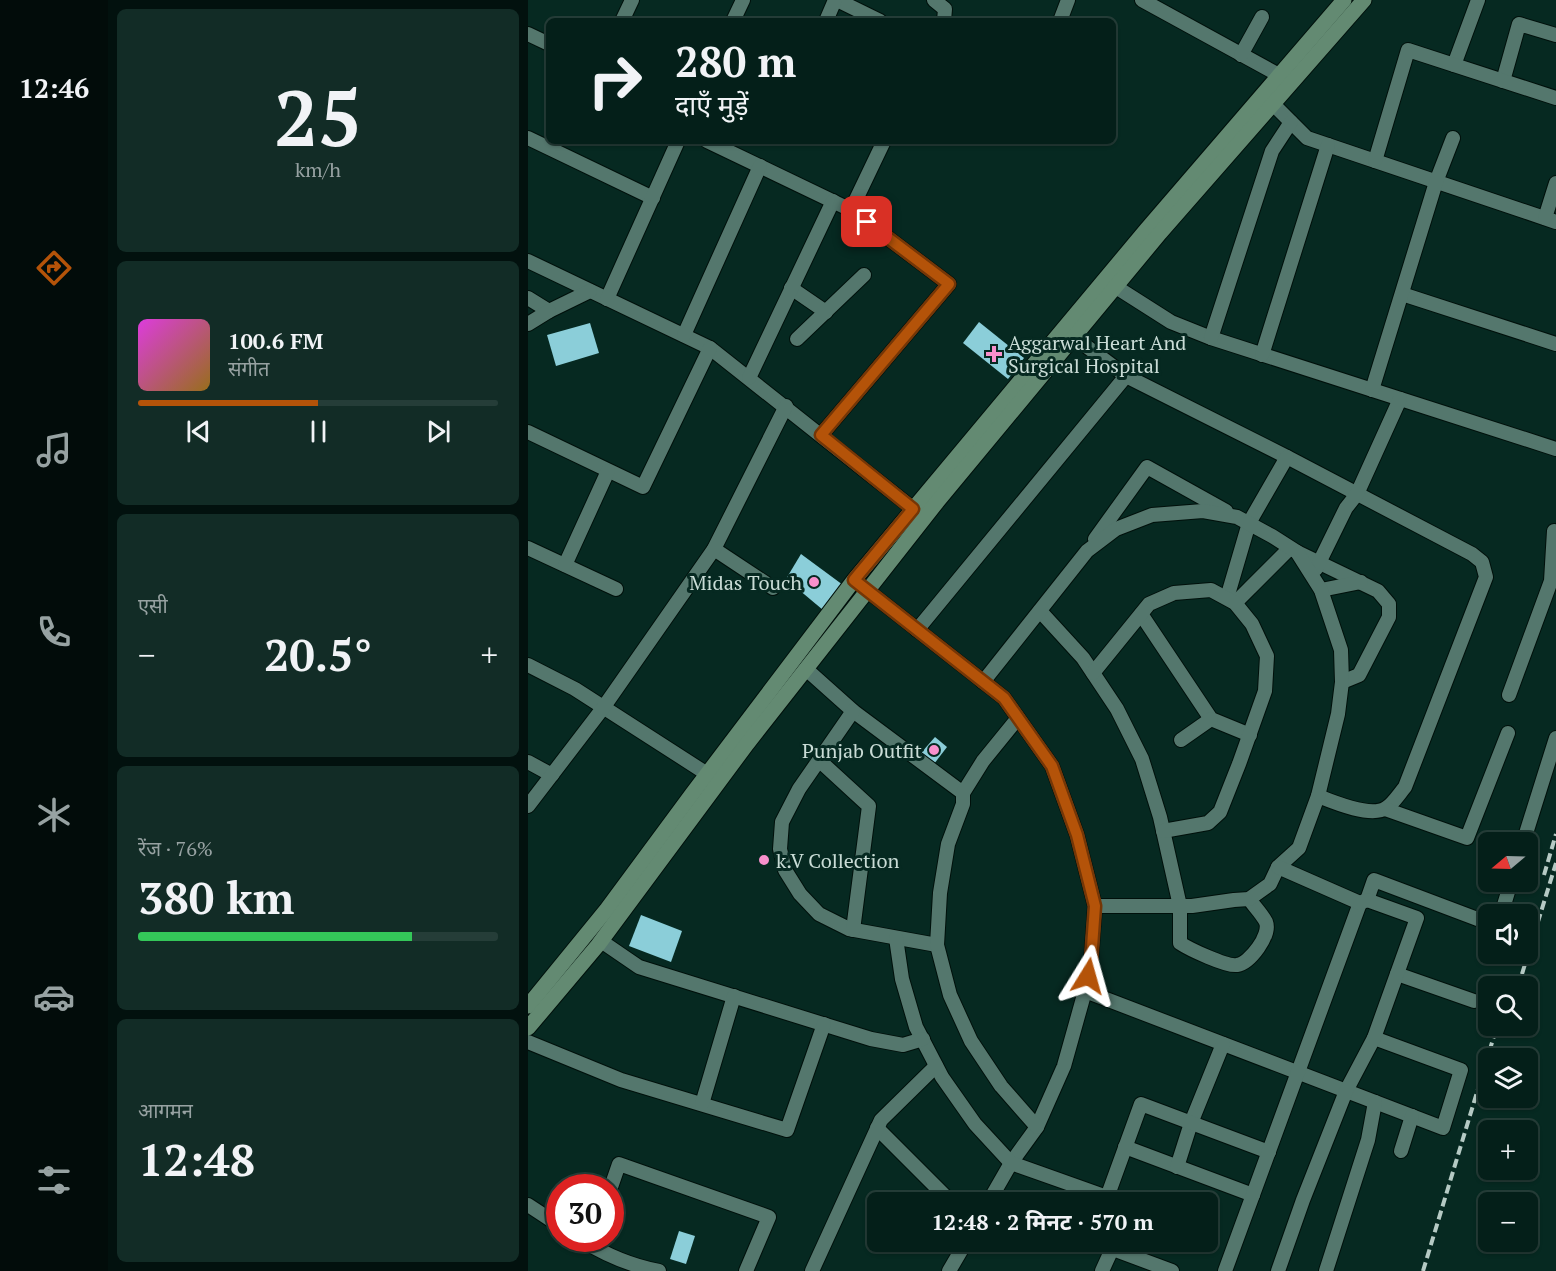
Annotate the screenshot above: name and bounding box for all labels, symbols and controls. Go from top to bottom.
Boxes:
text: 280 m [675,33,796,89]
icon: right [576,42,654,120]
text: 25 [274,65,362,168]
text: 12:46 [19,70,89,106]
text: दाएँ मुड़ें [675,87,748,123]
text: km/h [295,156,341,183]
pin [841,196,892,247]
icon: arrive [850,205,883,238]
icon: directions [33,247,75,289]
text: 100.6 FM [228,326,323,355]
place label: Aggarwal Heart And Surgical Hospital [1008,329,1186,379]
marker: Aggarwal Heart And Surgical Hospital [985,345,1003,363]
text: संगीत [228,355,269,382]
icon: previous [182,415,215,448]
icon: pause [302,415,335,448]
icon: next [422,415,455,448]
icon: music [33,429,75,471]
place label: Midas Touch [689,569,802,596]
marker: Midas Touch [807,575,821,589]
text: एसी [138,592,168,619]
icon: phone [33,611,75,653]
text: 20.5° [264,624,372,684]
text: − [138,633,156,676]
text: + [480,633,498,676]
place label: Punjab Outfit [802,737,923,764]
marker: Punjab Outfit [927,743,941,757]
icon: climate [33,794,75,836]
north arrow [1478,832,1538,892]
map controls [1478,832,1538,1252]
text: रेंज · 76% [138,835,213,862]
place label: k.V Collection [776,847,900,874]
marker: k.V Collection [757,853,771,867]
text: 380 km [138,867,294,927]
button: sound [1478,904,1538,964]
position arrow [1056,944,1120,1008]
icon: car [33,976,75,1018]
button: search [1478,976,1538,1036]
button: layers [1478,1048,1538,1108]
text: आगमन [138,1097,193,1124]
button: + [1478,1120,1538,1180]
text: 12:48 [138,1129,255,1189]
icon: filters [33,1159,75,1201]
speed limit sign: 30 [546,1174,624,1252]
button: − [1478,1192,1538,1252]
text: 12:48 · 2 मिनट · 570 m [931,1207,1154,1236]

